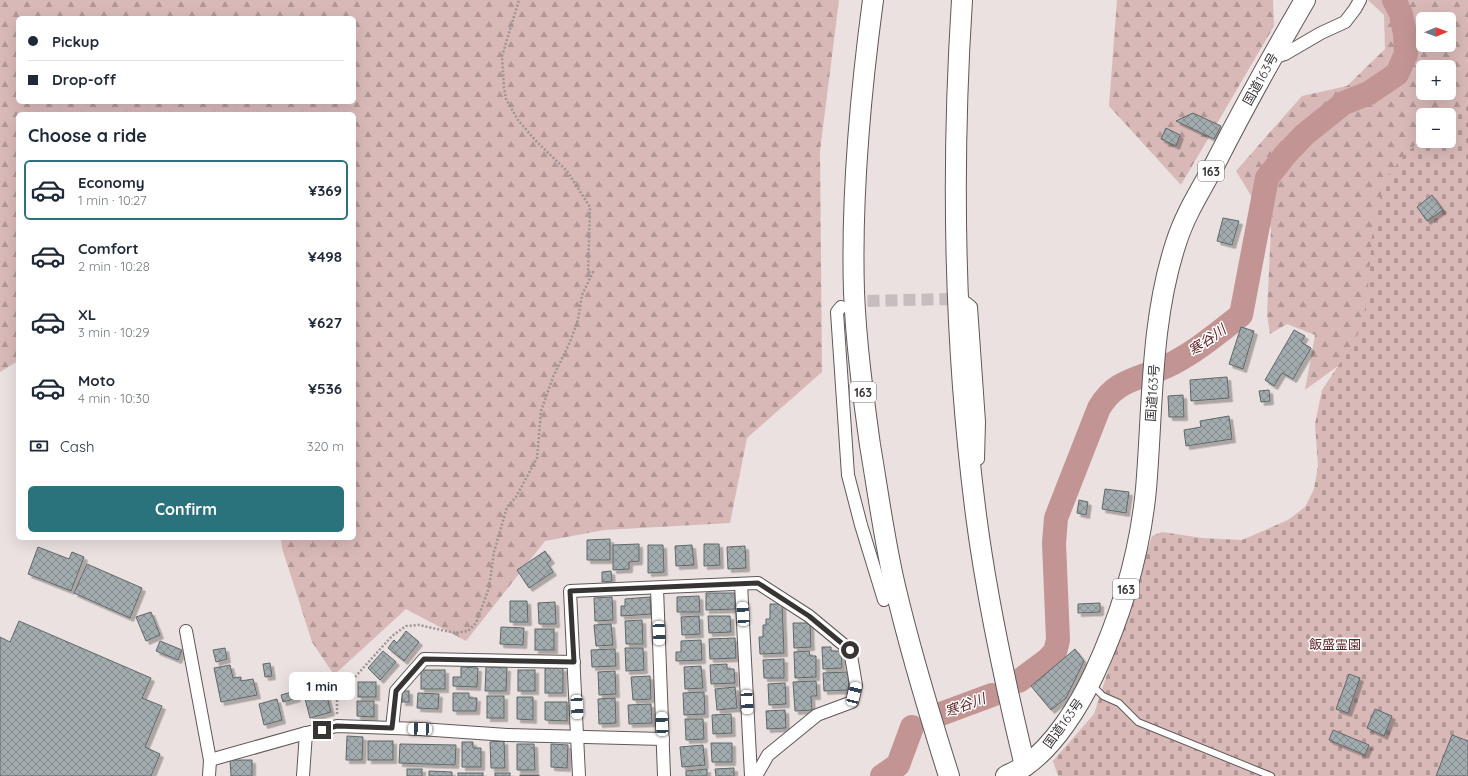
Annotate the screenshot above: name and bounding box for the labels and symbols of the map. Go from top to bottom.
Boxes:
north arrow [1416,12,1456,52]
street label: 国道163号 [1239,50,1281,108]
road number: 163 [1198,161,1224,181]
water label: 寒谷川 [1185,319,1231,359]
street label: 国道163号 [1142,364,1162,422]
road number: 163 [850,382,876,402]
road number: 163 [1113,579,1139,599]
car [736,602,750,626]
car [653,621,665,645]
park label: 飯盛霊園 [1309,636,1361,652]
route start [841,641,859,659]
callout: 1 min [289,672,355,700]
car [845,681,863,707]
water label: 寒谷川 [942,689,990,721]
car [740,690,754,714]
car [570,695,584,719]
street label: 国道163号 [1040,695,1086,751]
car [656,712,668,736]
route end [313,721,331,739]
car [408,723,432,735]

